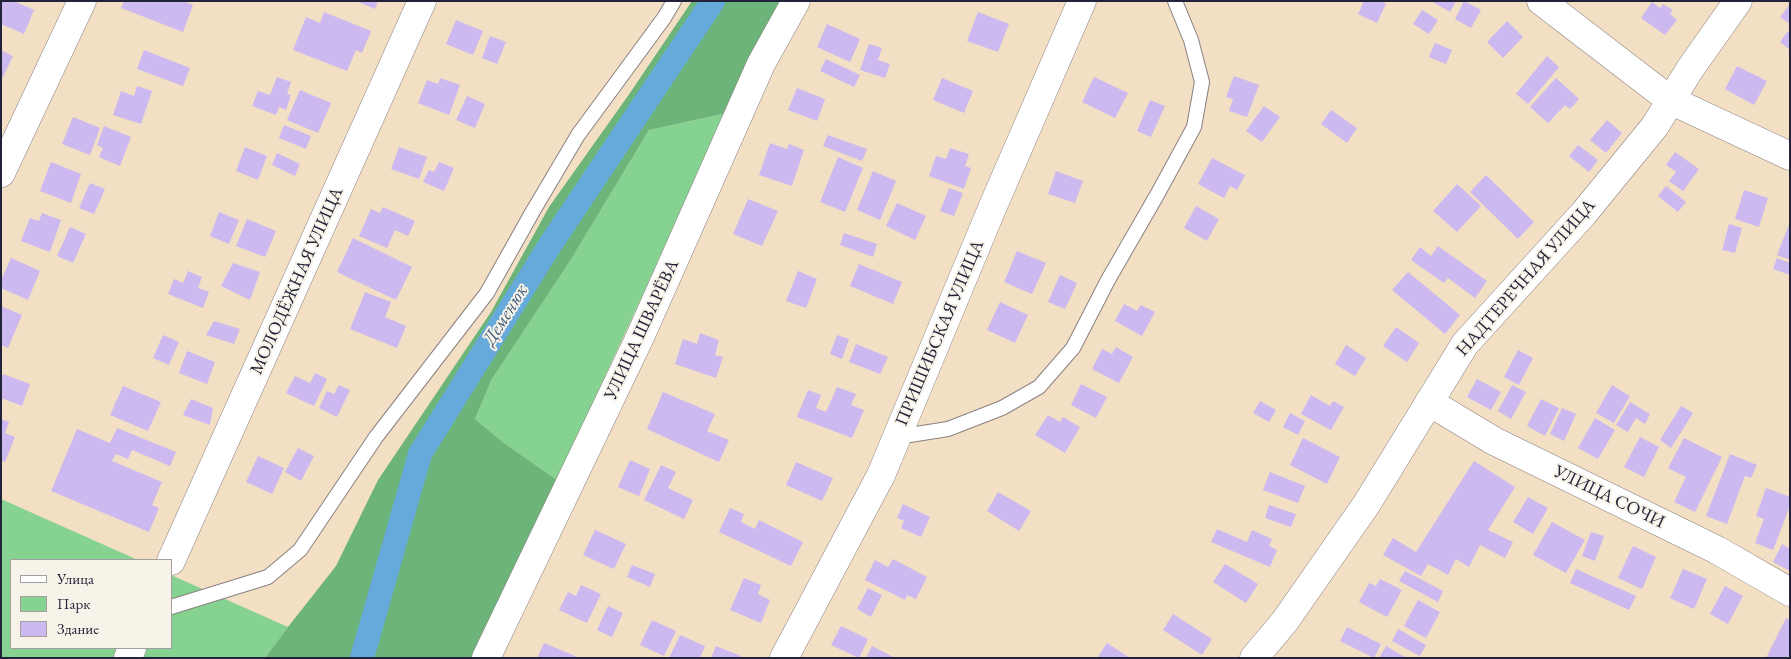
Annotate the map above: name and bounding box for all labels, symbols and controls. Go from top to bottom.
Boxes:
street label: МОЛОДЁЖНАЯ УЛИЦА [246,184,348,378]
street label: НАДТЕРЕЧНАЯ УЛИЦА [1452,195,1600,361]
street label: ПРИШИБСКАЯ УЛИЦА [891,237,989,429]
street label: УЛИЦА ШВАРЁВА [600,256,684,404]
water label: Деменюк [479,281,533,349]
street label: УЛИЦА СОЧИ [1550,461,1668,533]
legend [10,559,172,649]
text: Улица [57,569,94,588]
text: Парк [57,594,90,613]
text: Здание [57,619,99,638]

